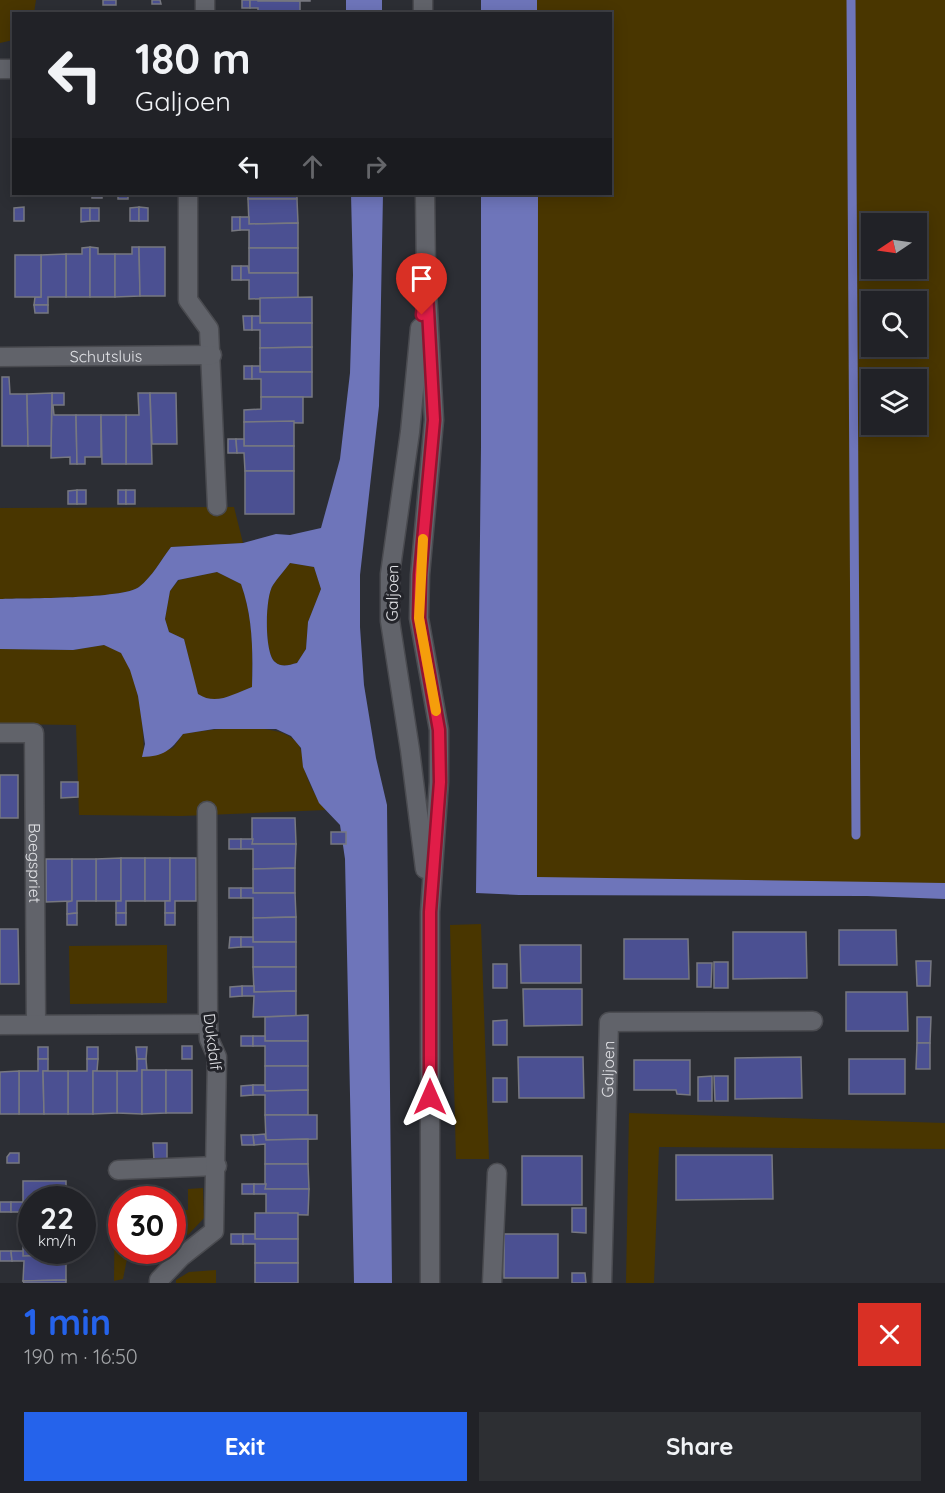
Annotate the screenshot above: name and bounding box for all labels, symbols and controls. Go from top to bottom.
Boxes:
text: 180 m [135,32,251,85]
icon: left [36,36,114,114]
text: Galjoen [135,84,231,118]
icon: left [233,150,266,183]
icon: ahead [296,150,329,183]
icon: right [359,150,392,183]
north arrow [861,213,927,279]
map controls [861,213,927,435]
pin [396,253,447,315]
icon: arrive [405,262,438,295]
button: search [861,291,927,357]
street label: Schutsluis [70,346,142,366]
button: layers [861,369,927,435]
street label: Galjoen [382,564,402,622]
street label: Boegspriet [25,823,45,903]
street label: Dukdalf [200,1012,226,1072]
street label: Galjoen [597,1040,618,1098]
position arrow [398,1065,462,1129]
speed limit sign: 30 [108,1186,186,1264]
text: 22 [40,1199,74,1237]
text: km/h [38,1231,76,1250]
text: 1 min [24,1299,111,1344]
button: close [858,1303,921,1366]
text: 190 m · 16:50 [24,1344,138,1369]
button: Exit [24,1412,467,1481]
button: Share [479,1412,921,1481]

